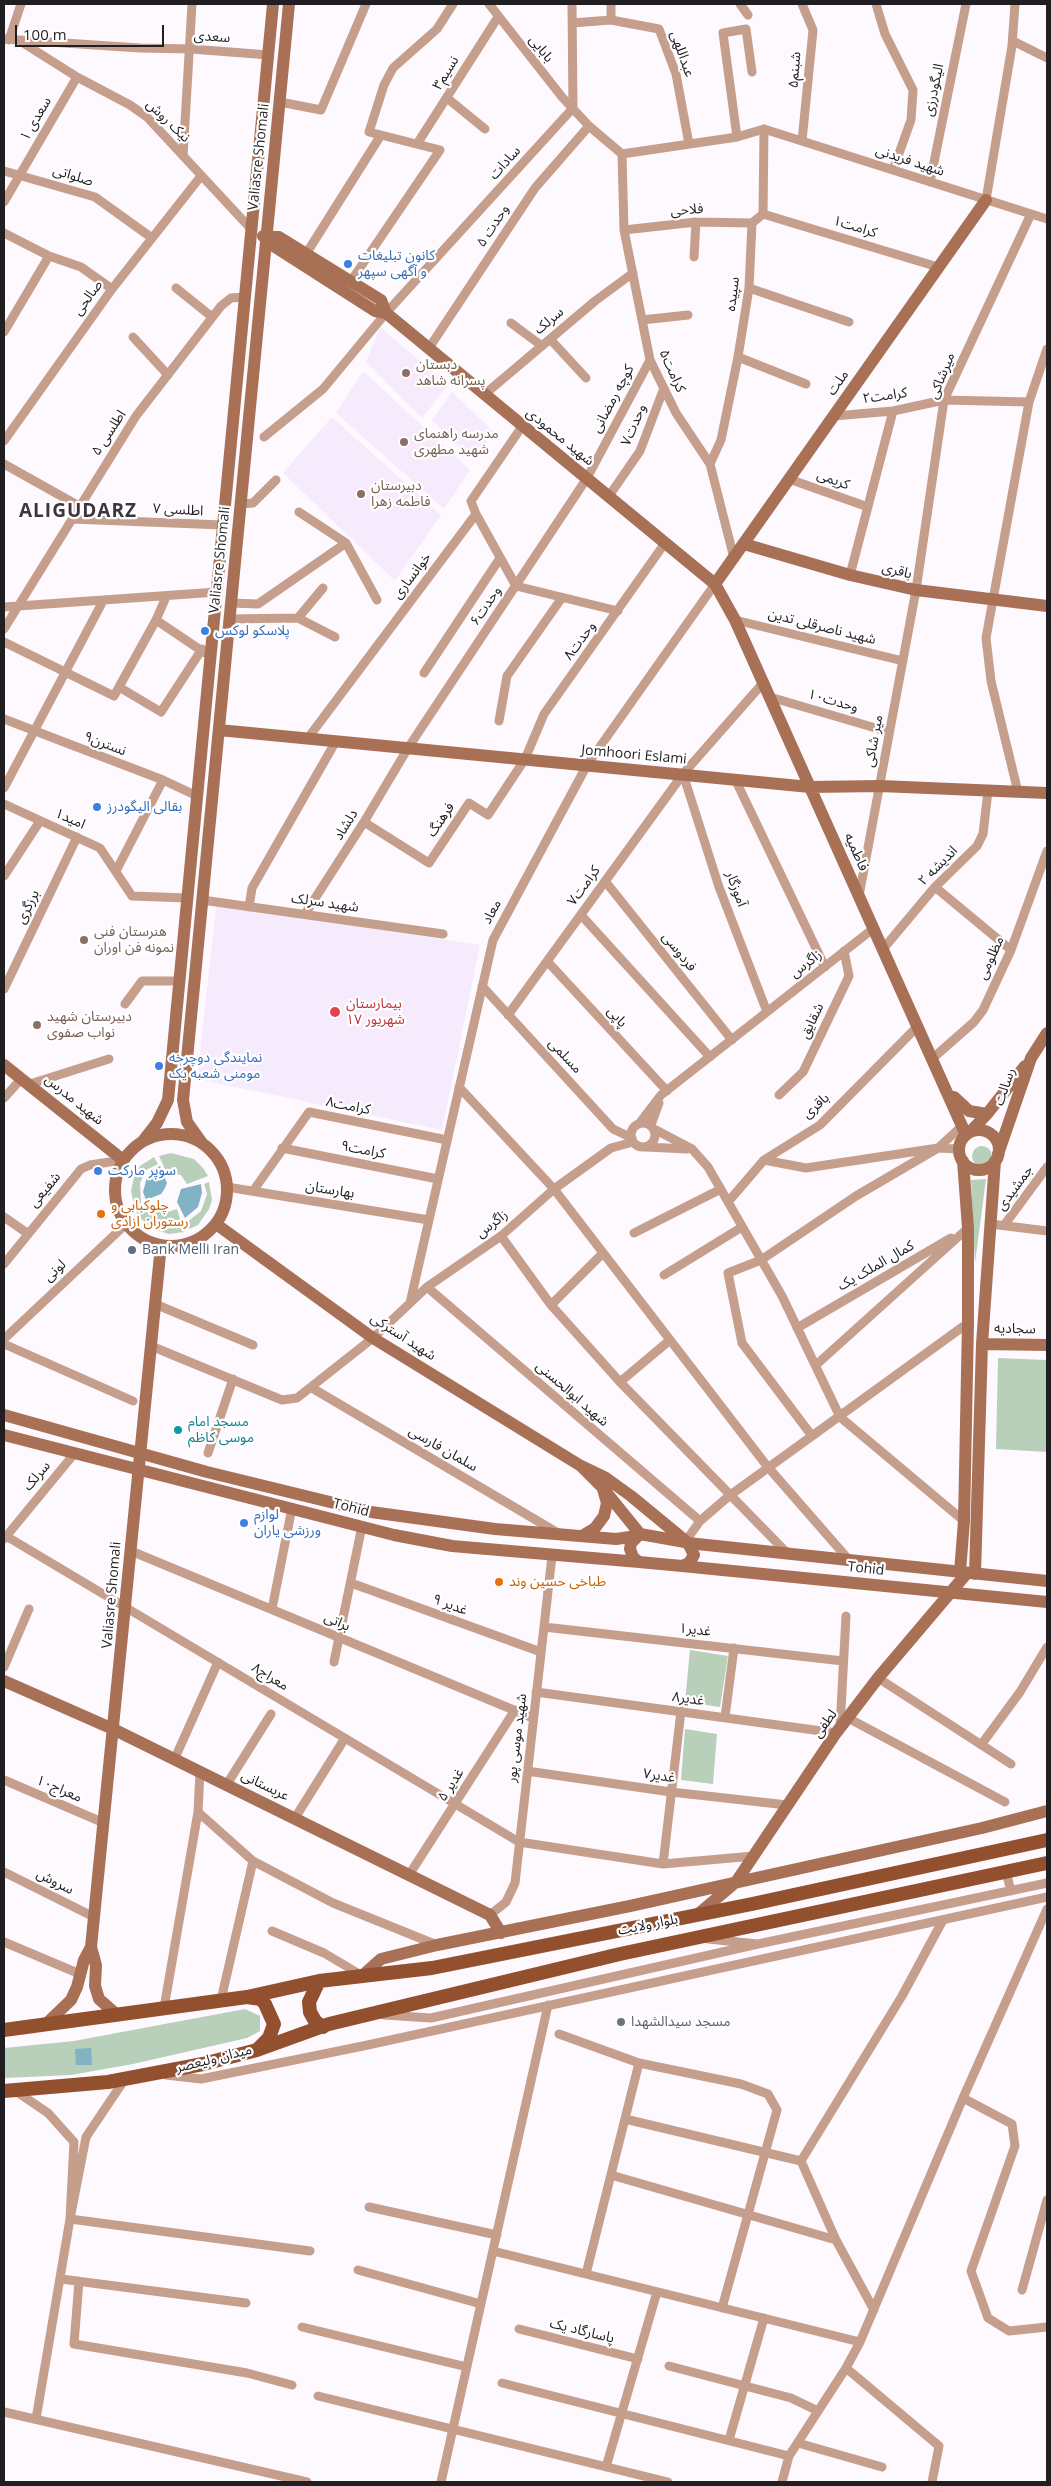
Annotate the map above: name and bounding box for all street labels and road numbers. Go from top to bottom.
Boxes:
street label: سعدی [193,27,231,47]
street label: عبداللهی [666,29,698,79]
street label: بابایی [525,32,557,66]
street label: شبنم۵ [785,51,805,89]
street label: نسیم۳ [429,53,463,93]
street label: الیگودرزی [920,62,948,118]
street label: سعدی ۱ [17,94,55,144]
street label: نیک روش [143,96,193,146]
street label: Valiasre Shomali [245,103,273,211]
street label: شهید فریدنی [873,142,947,180]
street label: سادات [486,143,524,183]
street label: صلواتی [51,162,95,190]
street label: فلاحی [670,200,704,220]
street label: وحدت ۵ [473,202,513,250]
street label: کرامت۱ [831,212,879,242]
street label: سپیده [723,276,743,312]
street label: صالحی [70,277,106,319]
street label: سرلک [531,304,567,338]
street label: کرامت۵ [655,347,689,395]
street label: میرشاکی [925,350,959,402]
street label: کوچه رمضانی [588,362,638,436]
street label: ملت [823,367,853,399]
street label: کرامت۲ [862,385,908,407]
street label: ۷وحدت [618,402,650,448]
street label: شهید محمودی [523,404,597,470]
street label: اطلسی ۵ [88,407,130,459]
street label: کریمی [814,466,852,494]
street label: اطلسی ۷ [152,500,204,520]
street label: Valiasre Shomali [206,506,234,614]
street label: خوانساری [389,549,435,603]
street label: باقری [880,559,914,583]
street label: وحدت۶ [467,583,505,629]
street label: شهید ناصرقلی تدین [766,605,878,649]
street label: وحدت۸ [560,618,600,664]
street label: وحدت۱۰ [806,686,860,716]
street label: میر شاکی [861,714,887,768]
street label: نسترن۹ [81,728,129,760]
street label: Jomhoori Eslami [581,742,687,768]
street label: فرهنگ [423,800,459,840]
street label: امید۱ [52,805,88,833]
street label: دلشاد [330,807,362,843]
street label: فاطمیه [840,830,872,874]
street label: اندیشه ۲ [915,843,961,889]
street label: کرامت۷ [564,863,604,909]
street label: آموزگار [722,869,750,909]
street label: برزگری [13,887,43,927]
street label: شهید سرلک [290,890,360,916]
street label: معاد [479,897,505,927]
street label: فردوسی [658,929,700,975]
street label: مظلومی [974,934,1008,982]
street label: زاگرس [787,946,825,982]
street label: شقایق [796,1000,828,1042]
street label: پاپی [603,1003,631,1031]
street label: مسلمی [545,1035,585,1077]
street label: رسالت [991,1066,1019,1108]
street label: شهید مدرس [41,1071,107,1129]
street label: باقری [799,1090,833,1122]
street label: کرامت۸ [324,1093,372,1119]
street label: کرامت۹ [339,1137,387,1163]
street label: جمشیدی [993,1162,1037,1214]
street label: شفیعی [25,1169,65,1211]
street label: بهارستان [304,1178,356,1202]
street label: زاگرس [473,1206,511,1242]
street label: کمال الملک یک [835,1237,917,1295]
street label: لونی [40,1257,70,1285]
street label: شهید آسترکی [367,1310,439,1364]
street label: سجادیه [994,1320,1036,1338]
street label: شهید ابوالحسنی [532,1358,612,1430]
street label: سلمان فارسی [406,1423,480,1475]
street label: سرلک [20,1458,54,1494]
street label: Tohid [331,1495,371,1521]
street label: Valiasre Shomali [99,1541,125,1649]
street label: Tohid [847,1559,885,1579]
street label: غدیر ۹ [430,1591,470,1619]
street label: براتی [321,1609,353,1635]
street label: غدیر۱ [678,1620,712,1640]
street label: معراج۸ [248,1659,292,1695]
street label: غدیر۸ [671,1688,705,1710]
street label: شهید موسی پور [503,1693,531,1783]
street label: لطفی [809,1707,841,1741]
street label: غدیر ۵ [434,1765,468,1805]
street label: غدیر۷ [642,1765,676,1787]
street label: عربستانی [238,1767,292,1805]
street label: معراج۱۰ [34,1772,84,1806]
street label: سروش [33,1866,77,1898]
street label: بلوار ولایت [617,1911,679,1939]
street label: میدان ولیعصر [174,2041,254,2077]
street label: پاسارگاد یک [548,2315,616,2347]

